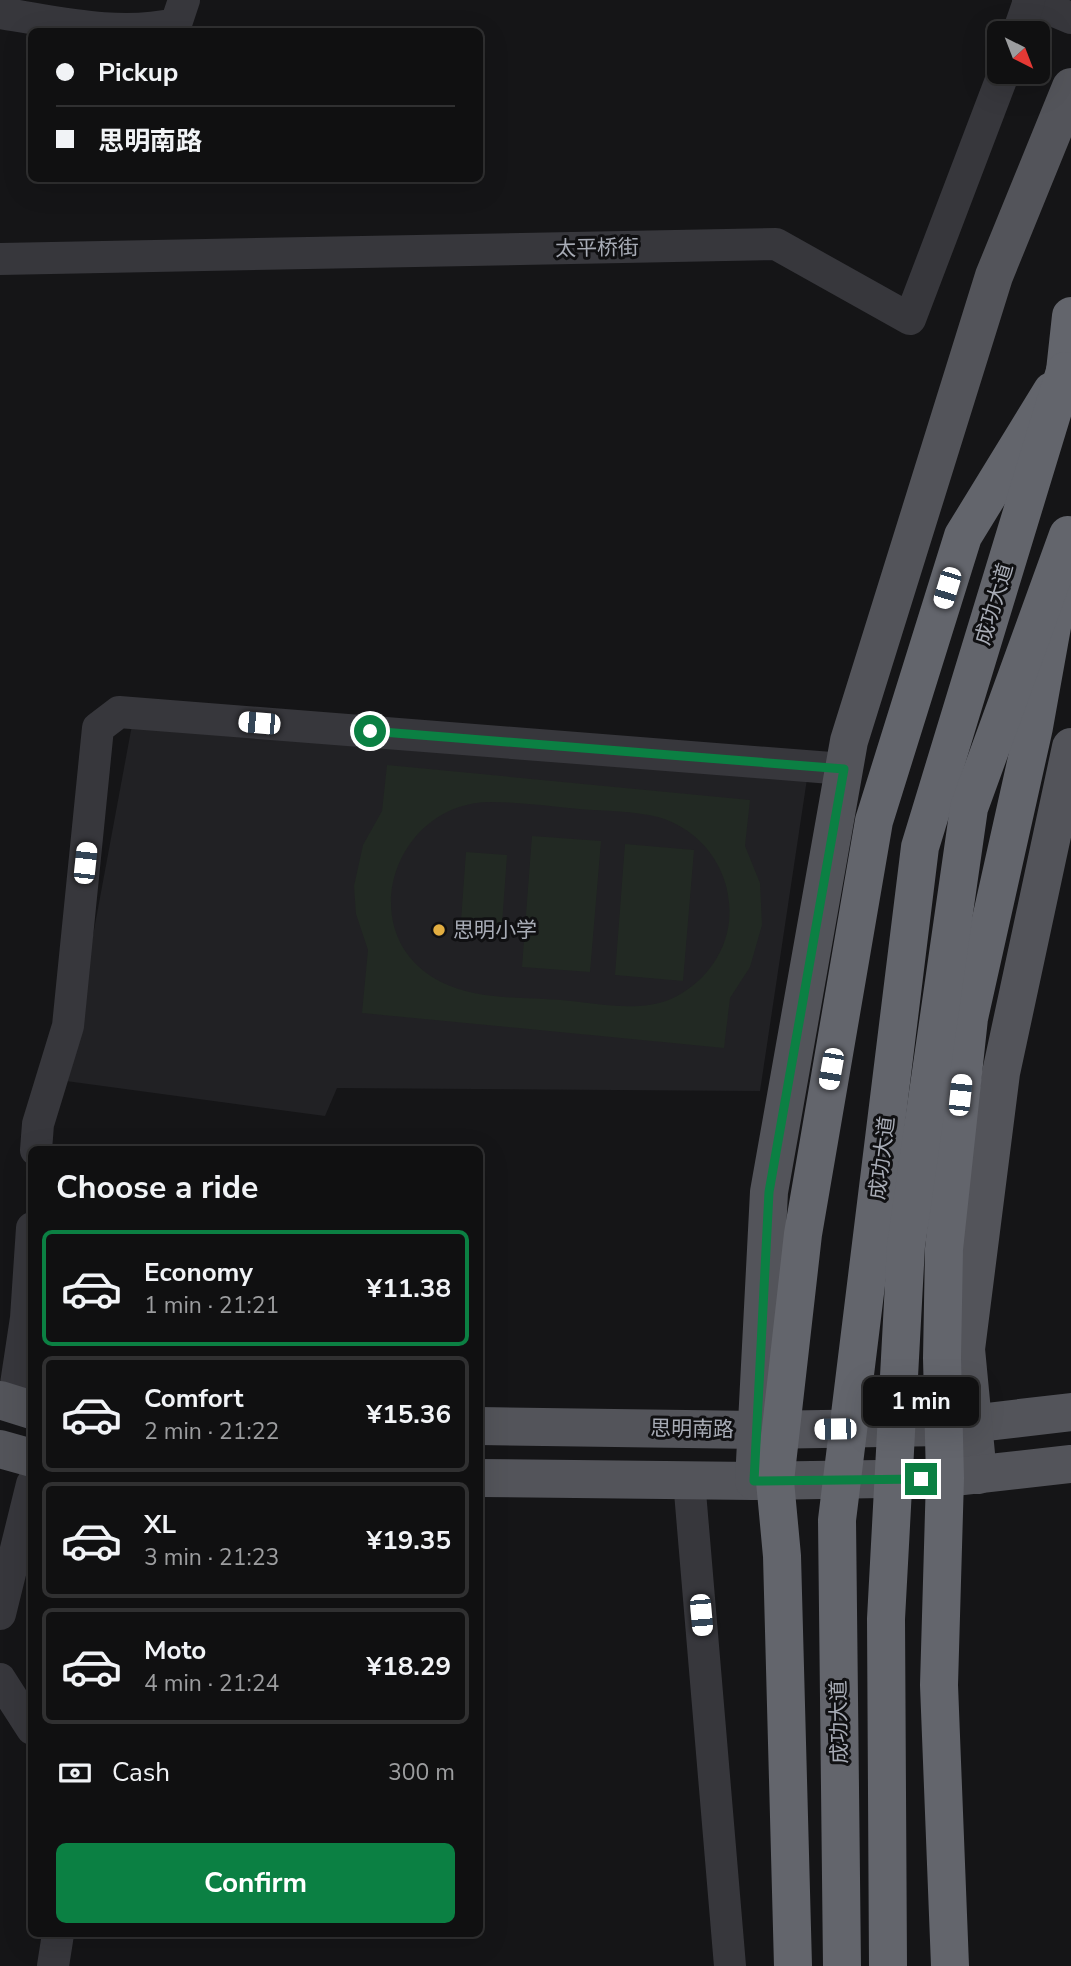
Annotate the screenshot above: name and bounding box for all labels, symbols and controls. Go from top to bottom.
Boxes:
north arrow [987,21,1050,84]
map controls [987,21,1050,84]
text: Pickup [98,55,178,90]
text: 思明南路 [98,124,202,159]
street label: 太平桥街 [555,233,639,263]
street label: 成功大道 [968,560,1020,648]
car [931,565,964,611]
car [238,711,281,735]
route start [354,715,386,747]
car [73,841,98,885]
place label: 思明小学 [453,916,537,944]
marker: 思明小学 [431,922,447,938]
car [818,1046,845,1092]
car [948,1073,973,1117]
street label: 成功大道 [863,1115,901,1201]
text: Choose a ride [56,1166,258,1209]
text: Economy [144,1255,253,1290]
icon: car [60,1257,123,1320]
text: ¥11.38 [367,1271,451,1306]
text: 1 min · 21:21 [144,1290,279,1321]
callout: 1 min [863,1378,979,1426]
text: Comfort [144,1381,244,1416]
icon: car [60,1383,123,1446]
text: 1 min [891,1386,951,1417]
text: ¥15.36 [367,1397,451,1432]
street label: 思明南路 [650,1414,734,1444]
text: 2 min · 21:22 [144,1416,279,1447]
car [814,1418,857,1440]
route end [905,1463,937,1495]
text: XL [144,1507,176,1542]
icon: car [60,1509,123,1572]
text: ¥19.35 [367,1523,451,1558]
text: 3 min · 21:23 [144,1542,279,1573]
car [689,1593,714,1637]
text: Moto [144,1633,206,1668]
icon: car [60,1635,123,1698]
text: ¥18.29 [367,1649,451,1684]
text: 4 min · 21:24 [144,1668,279,1699]
street label: 成功大道 [824,1680,854,1764]
icon: cash [56,1754,94,1792]
text: Cash [112,1755,170,1790]
text: 300 m [388,1757,455,1788]
button: Confirm [56,1843,455,1923]

